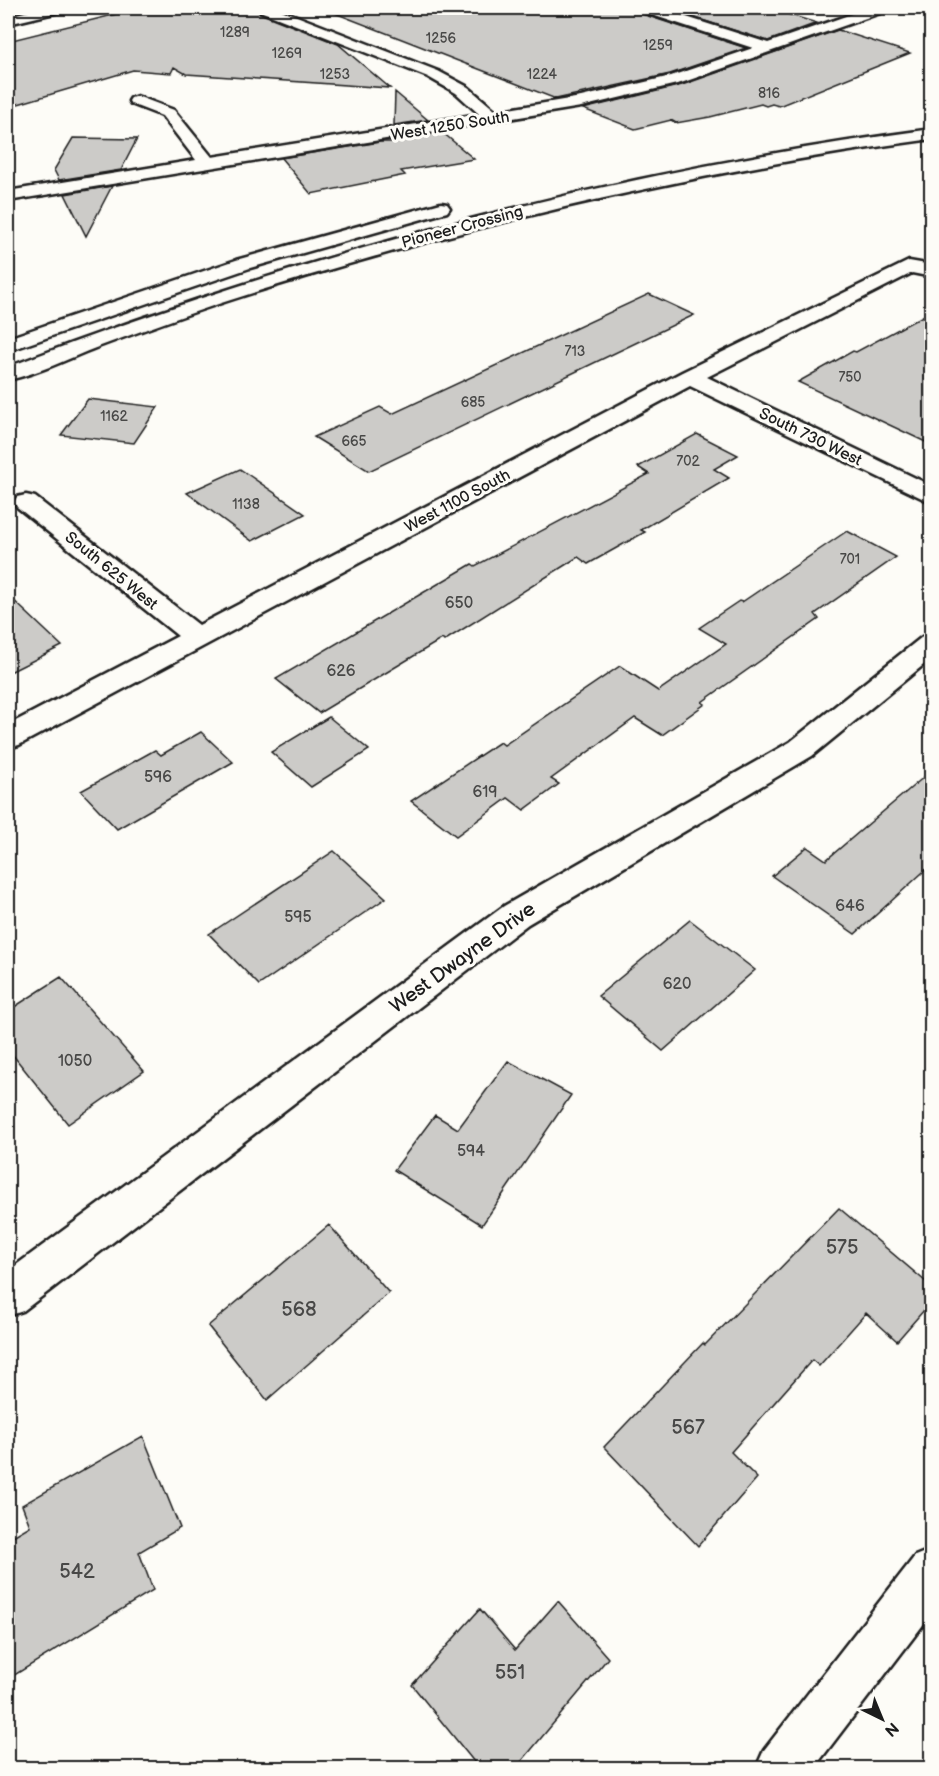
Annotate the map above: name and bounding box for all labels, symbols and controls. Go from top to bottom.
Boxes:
house number: 1289 [220,24,250,41]
house number: 1256 [426,30,457,47]
house number: 1259 [643,37,673,54]
house number: 1269 [272,45,302,62]
house number: 1253 [320,66,350,83]
house number: 1224 [527,66,558,83]
house number: 816 [758,85,781,102]
street label: West 1250 South [390,108,511,145]
street label: Pioneer Crossing [400,202,525,253]
house number: 713 [565,343,585,360]
house number: 750 [838,369,862,386]
house number: 685 [461,394,485,411]
street label: South 730 West [756,404,865,470]
house number: 1162 [100,408,129,425]
house number: 665 [341,433,367,450]
house number: 702 [676,453,700,470]
street label: West 1100 South [402,465,514,537]
house number: 1138 [232,496,260,513]
street label: South 625 West [61,528,161,614]
house number: 701 [840,551,860,568]
house number: 650 [445,594,473,613]
house number: 626 [327,662,356,681]
house number: 596 [144,768,172,787]
house number: 619 [472,783,498,802]
street label: West Dwayne Drive [385,897,540,1019]
house number: 646 [835,897,865,916]
house number: 595 [284,908,312,927]
house number: 620 [663,975,691,994]
house number: 1050 [58,1052,92,1071]
house number: 594 [457,1142,485,1161]
house number: 575 [826,1236,858,1260]
house number: 568 [281,1298,317,1322]
house number: 567 [671,1416,705,1440]
house number: 542 [59,1560,95,1584]
house number: 551 [495,1661,525,1685]
north arrow [852,1689,912,1749]
text: N [880,1718,902,1740]

